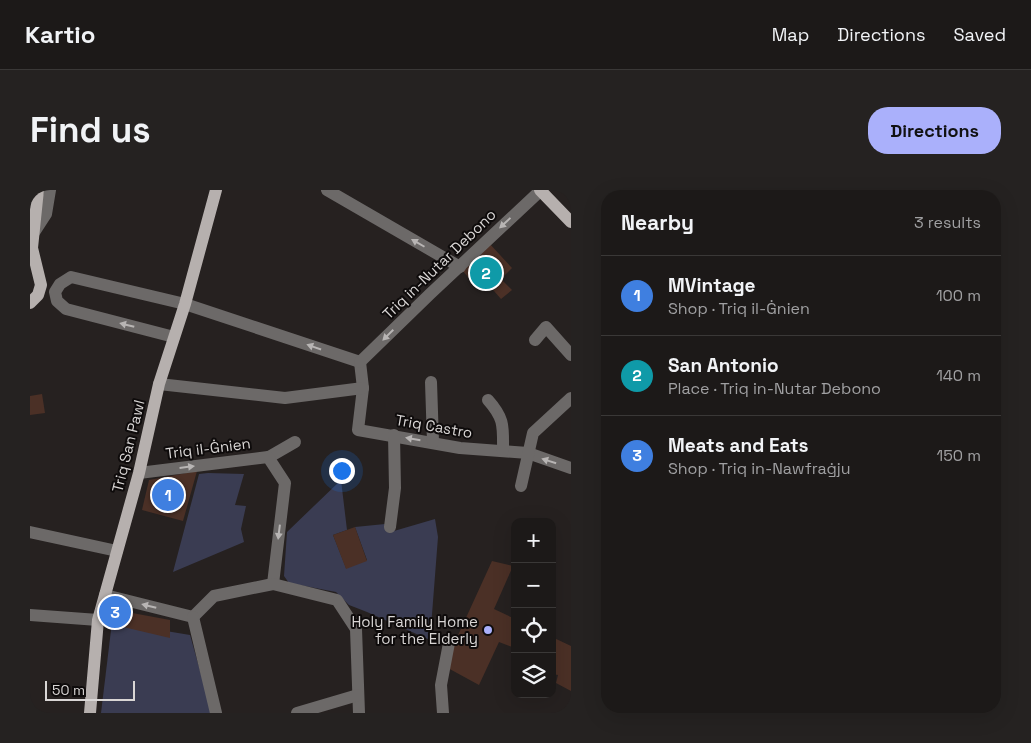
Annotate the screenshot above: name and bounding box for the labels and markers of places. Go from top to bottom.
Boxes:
pin: 2 [470,254,502,292]
pin: 1 [152,476,184,514]
pin: 3 [99,593,131,631]
place label: Holy Family Home for the Elderly [351,612,478,648]
marker: Holy Family Home for the Elderly [482,624,494,636]

